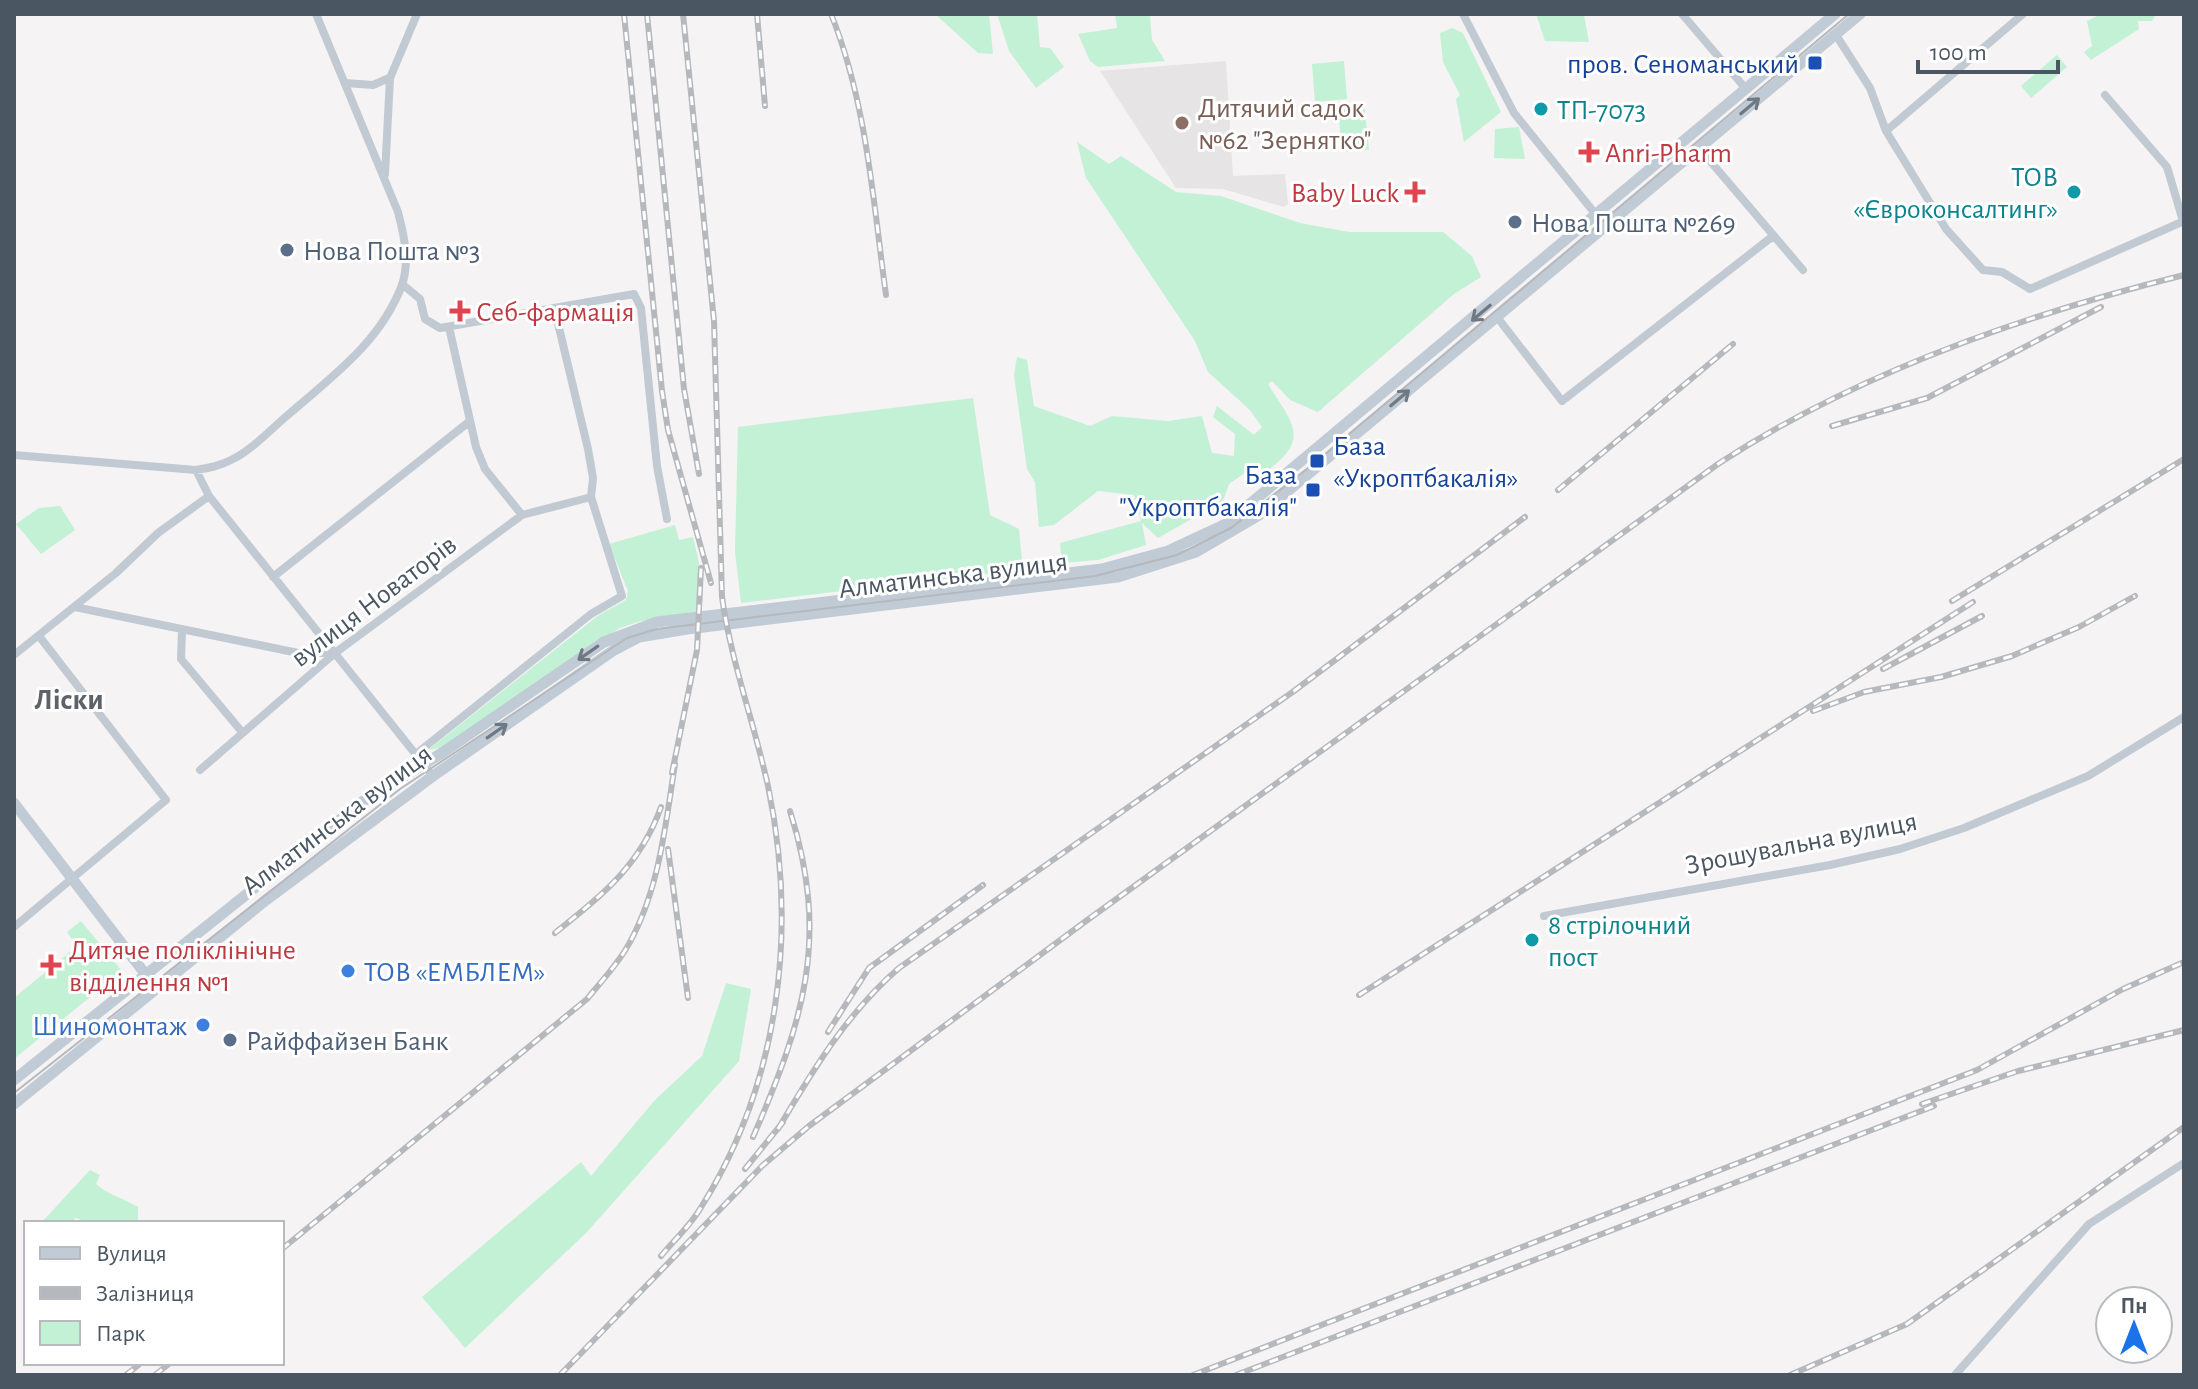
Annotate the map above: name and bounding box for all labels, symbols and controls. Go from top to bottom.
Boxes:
scale bar [1918,24,2058,74]
text: 100 m [1930,41,1987,65]
place label: пров. Сеноманський [1567,51,1799,79]
marker: пров. Сеноманський [1806,54,1824,72]
place label: Дитячий садок №62 "Зернятко" [1198,95,1372,155]
place label: ТП-7073 [1557,97,1646,125]
one-way arrow [1739,97,1760,115]
marker: ТП-7073 [1532,100,1550,118]
marker: Дитячий садок №62 "Зернятко" [1173,114,1191,132]
place label: Anri-Pharm [1605,140,1732,168]
marker: Anri-Pharm [1580,143,1598,161]
place label: ТОВ «Євроконсалтинг» [1853,164,2058,224]
place label: Baby Luck [1291,180,1399,208]
marker: Baby Luck [1406,183,1424,201]
marker: ТОВ «Євроконсалтинг» [2065,183,2083,201]
place label: Нова Пошта №269 [1531,210,1736,238]
marker: Нова Пошта №269 [1506,213,1524,231]
place label: Нова Пошта №3 [303,238,480,266]
marker: Нова Пошта №3 [278,241,296,259]
place label: Себ-фармація [476,299,634,327]
marker: Себ-фармація [451,302,469,320]
one-way arrow [1471,304,1492,322]
one-way arrow [1389,389,1410,407]
place label: База «Укроптбакалія» [1333,433,1518,493]
marker: База «Укроптбакалія» [1308,452,1326,470]
place label: База "Укроптбакалія" [1119,462,1297,522]
marker: База "Укроптбакалія" [1304,481,1322,499]
street label: вулиця Новаторів [286,531,462,673]
street label: Алматинська вулиця [837,548,1069,604]
one-way arrow [578,645,600,661]
district label: Ліски [34,685,104,715]
one-way arrow [486,723,508,739]
street label: Алматинська вулиця [237,740,438,901]
street label: Зрошувальна вулиця [1683,808,1920,880]
place label: 8 стрілочний пост [1548,912,1691,972]
marker: 8 стрілочний пост [1523,931,1541,949]
place label: Дитяче поліклінічне відділення №1 [69,937,296,997]
marker: Дитяче поліклінічне відділення №1 [40,954,62,976]
place label: ТОВ «ЕМБЛЕМ» [364,959,545,987]
marker: ТОВ «ЕМБЛЕМ» [339,962,357,980]
place label: Шиномонтаж [32,1013,187,1041]
marker: Шиномонтаж [194,1016,212,1034]
place label: Райффайзен Банк [246,1028,449,1056]
marker: Райффайзен Банк [221,1031,239,1049]
legend [24,1221,284,1365]
text: Вулиця [96,1242,167,1266]
text: Залізниця [96,1282,194,1306]
north arrow [2094,1285,2174,1365]
text: Пн [2121,1295,2147,1317]
text: Парк [96,1322,145,1346]

